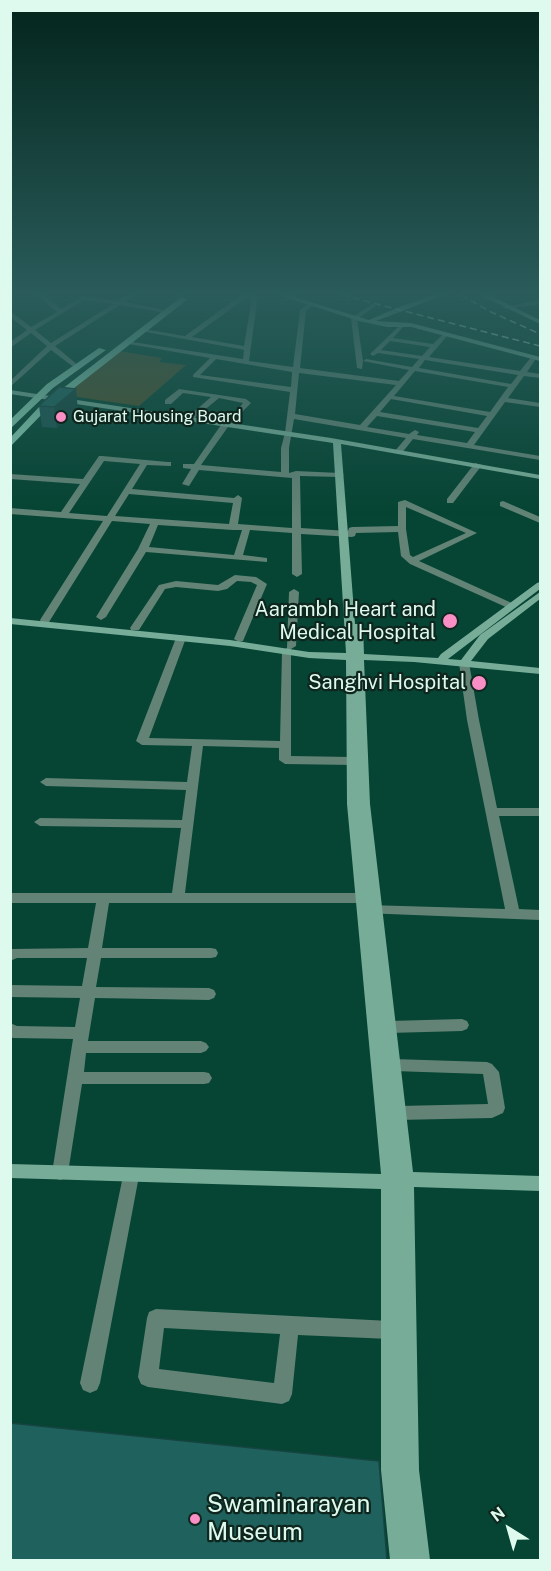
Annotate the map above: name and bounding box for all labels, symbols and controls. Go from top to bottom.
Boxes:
place label: Gujarat Housing Board [73,407,242,427]
marker: Gujarat Housing Board [54,410,68,424]
place label: Aarambh Heart and Medical Hospital [254,598,436,645]
marker: Aarambh Heart and Medical Hospital [441,612,459,630]
place label: Sanghvi Hospital [308,671,466,695]
marker: Sanghvi Hospital [470,674,488,692]
place label: Swaminarayan Museum [207,1491,370,1547]
north arrow [479,1499,539,1559]
text: N [487,1503,509,1526]
marker: Swaminarayan Museum [188,1512,202,1526]

